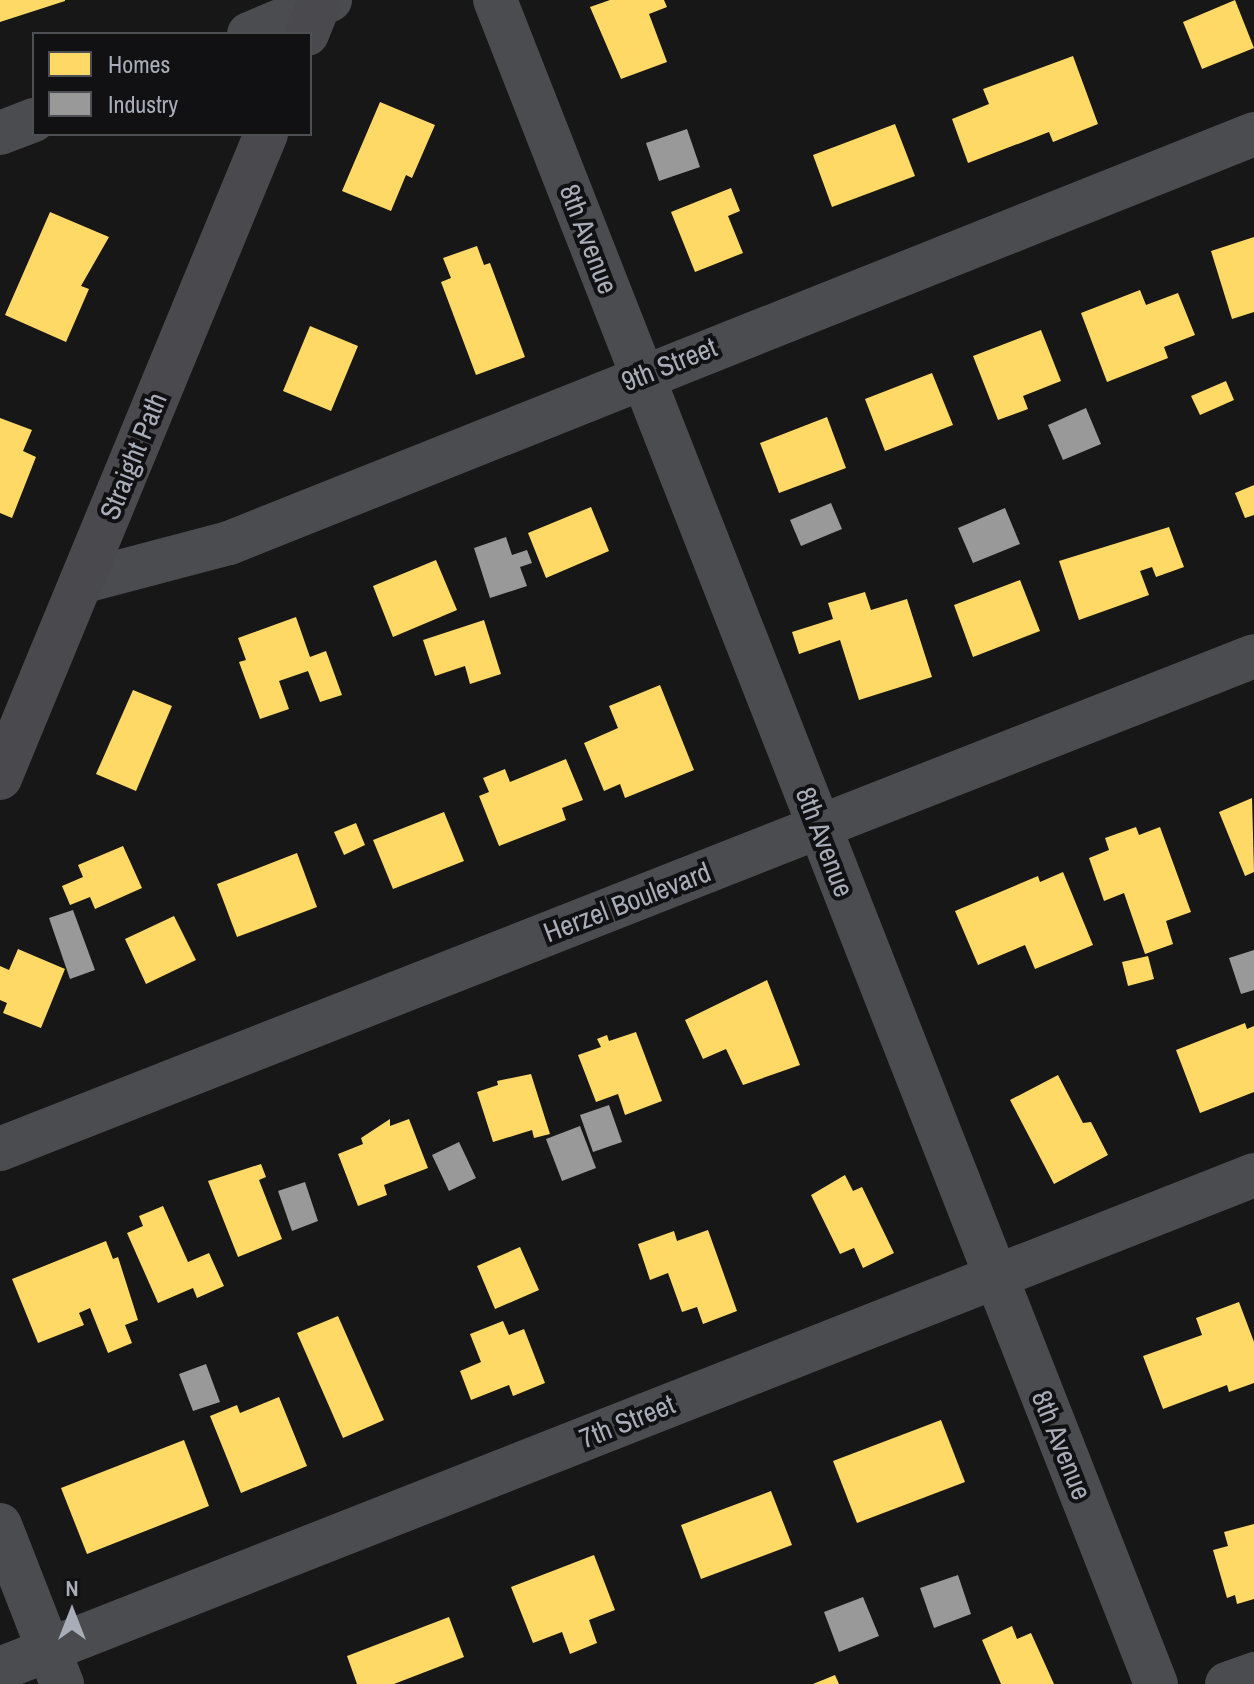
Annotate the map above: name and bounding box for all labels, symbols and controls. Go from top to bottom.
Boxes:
legend [32,32,312,136]
text: Homes [108,48,170,80]
text: Industry [108,88,178,120]
street label: 8th Avenue [553,179,625,299]
street label: 9th Street [617,330,721,398]
street label: Straight Path [92,388,174,524]
street label: 8th Avenue [789,782,861,902]
street label: Herzel Boulevard [539,855,715,949]
street label: 8th Avenue [1025,1385,1099,1505]
street label: 7th Street [575,1387,679,1455]
north arrow [32,1572,112,1652]
text: N [65,1573,79,1603]

